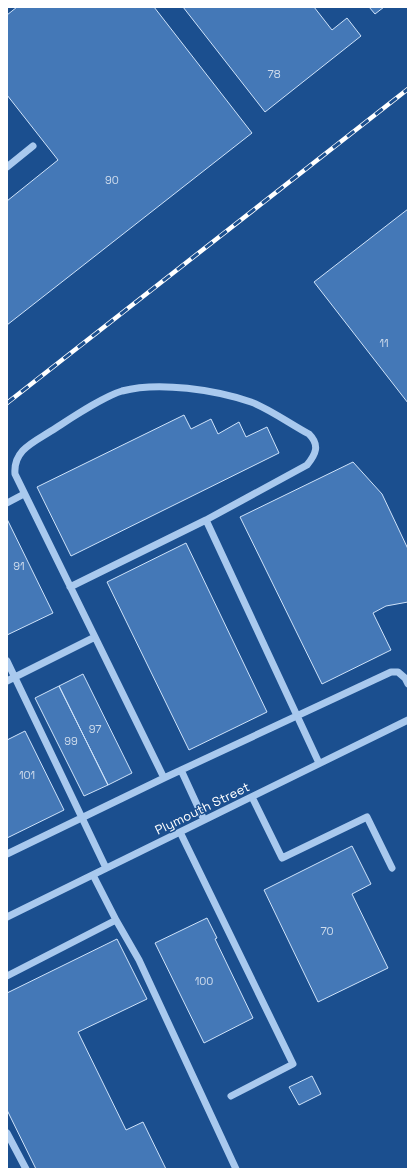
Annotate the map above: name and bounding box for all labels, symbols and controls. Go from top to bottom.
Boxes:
house number: 78 [267,67,281,81]
house number: 90 [105,173,119,187]
house number: 11 [379,336,389,350]
house number: 91 [13,559,25,573]
house number: 97 [89,722,101,736]
house number: 99 [64,734,78,748]
house number: 101 [19,768,35,782]
street label: Plymouth Street [152,778,252,839]
house number: 70 [320,924,334,938]
house number: 100 [195,974,213,988]

